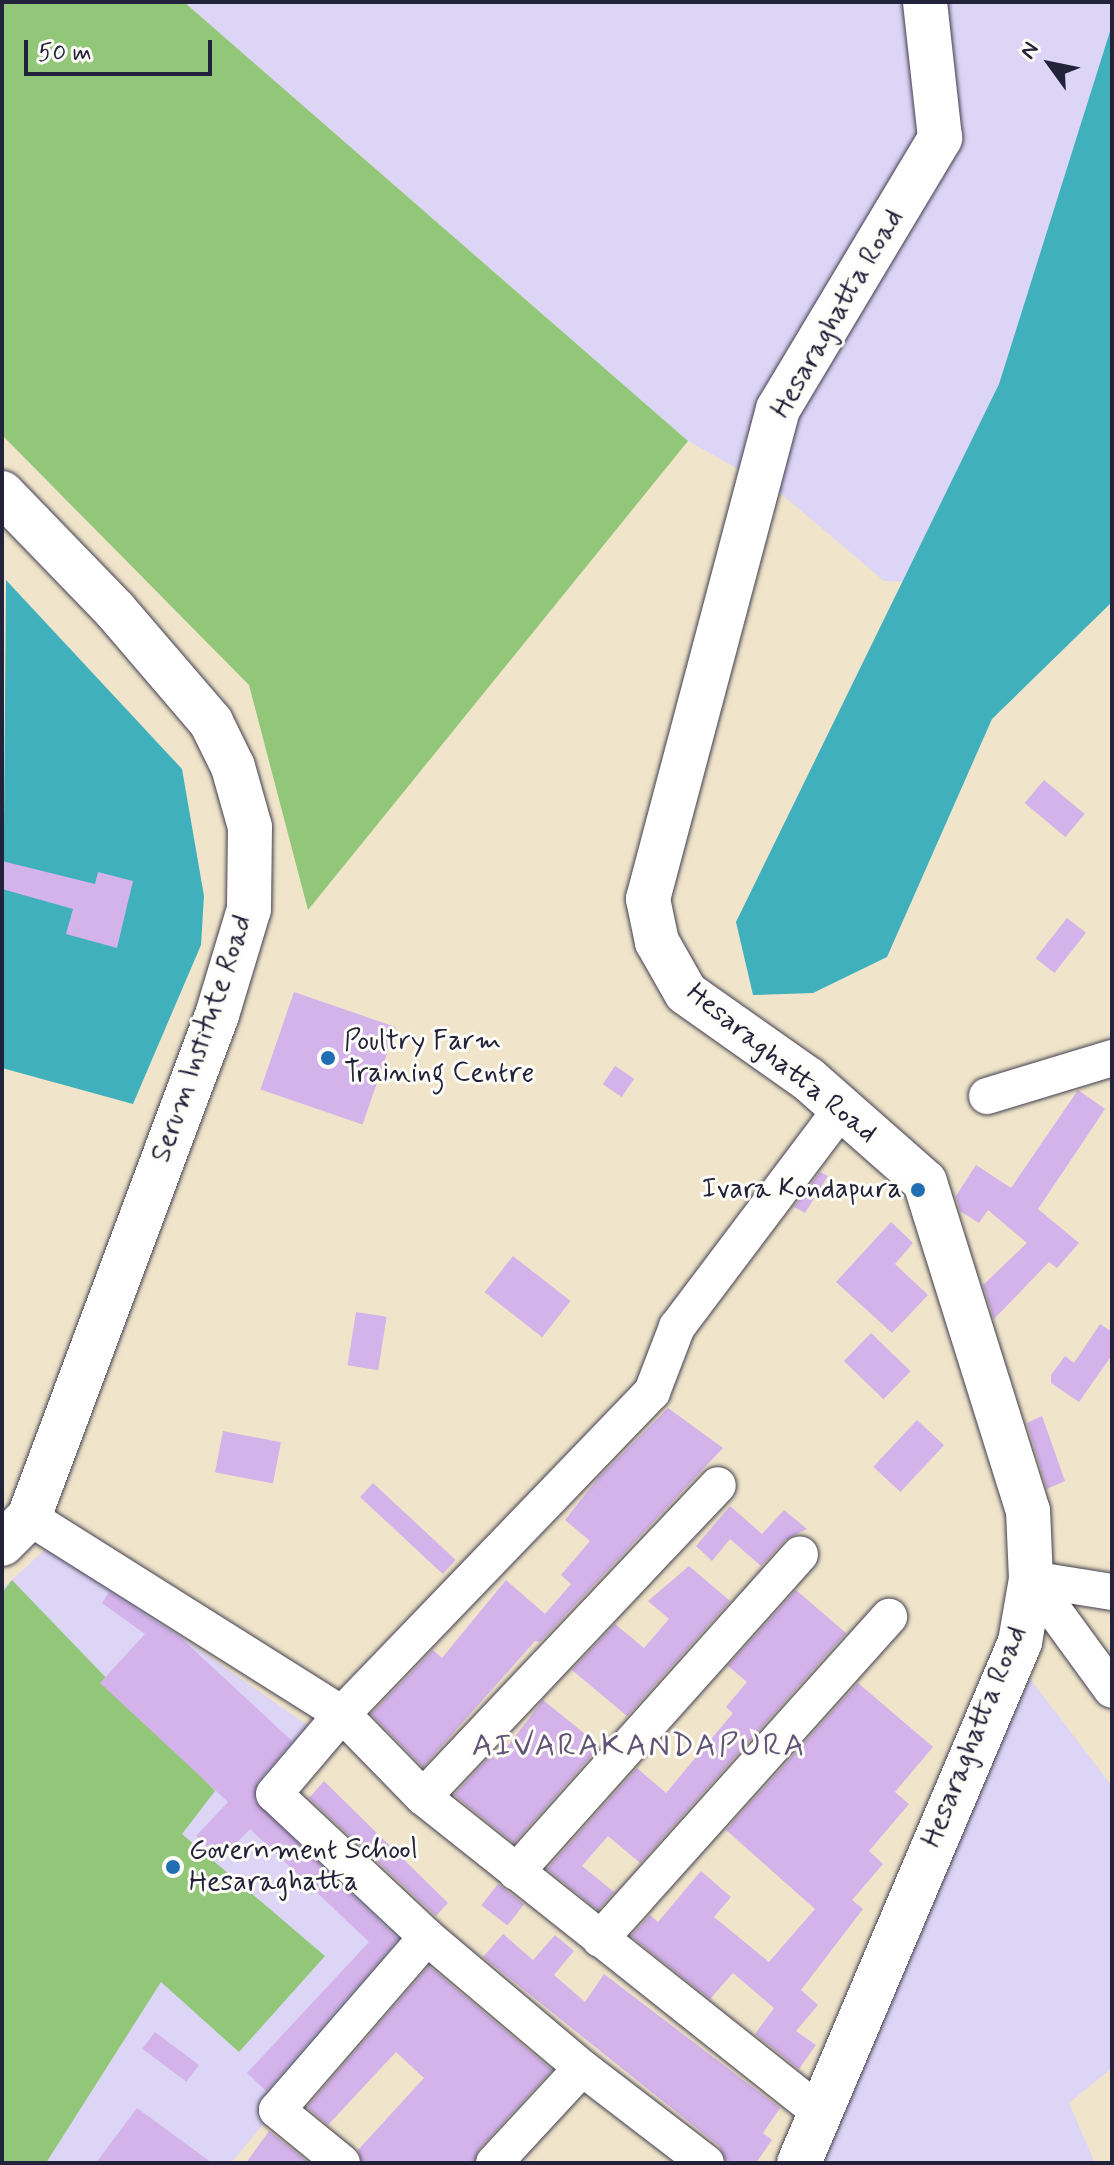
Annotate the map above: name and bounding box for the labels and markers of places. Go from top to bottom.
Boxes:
place label: Poultry Farm Training Centre [344,1025,539,1091]
marker: Poultry Farm Training Centre [319,1049,337,1067]
place label: Ivara Kondapura [696,1173,902,1207]
marker: Ivara Kondapura [909,1181,927,1199]
place label: Government School Hesaraghatta [189,1834,418,1900]
marker: Government School Hesaraghatta [164,1858,182,1876]

